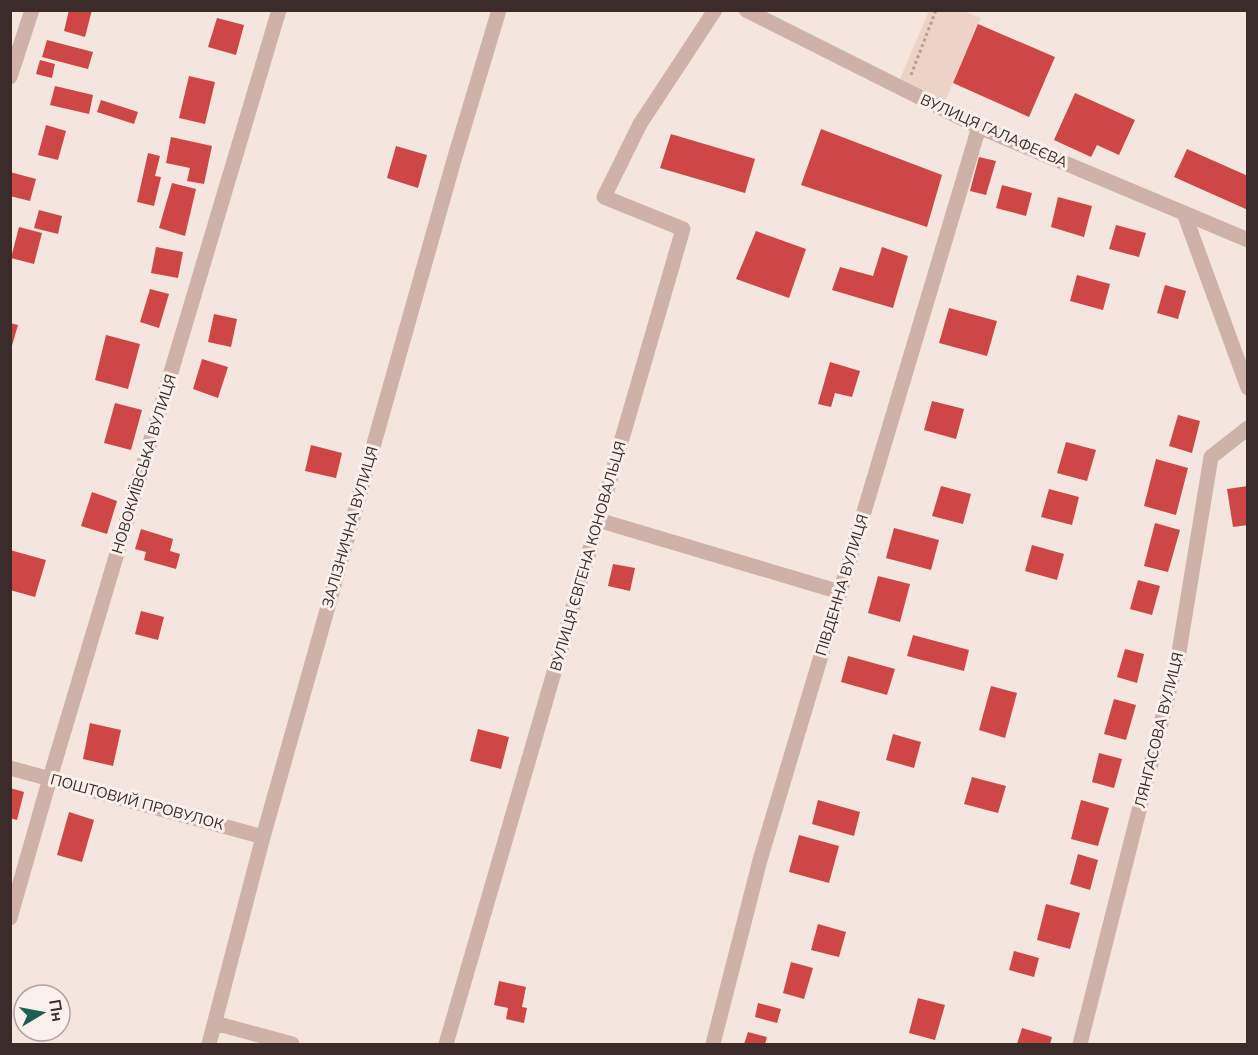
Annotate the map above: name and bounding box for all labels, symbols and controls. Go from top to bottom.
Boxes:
street label: ВУЛИЦЯ ГАЛАФЕЄВА [917,89,1071,173]
street label: НОВОКИЇВСЬКА ВУЛИЦЯ [107,372,181,556]
street label: ВУЛИЦЯ ЄВГЕНА КОНОВАЛЬЦЯ [546,439,630,673]
street label: ЗАЛІЗНИЧНА ВУЛИЦЯ [317,444,383,610]
street label: ПІВДЕННА ВУЛИЦЯ [811,512,873,658]
street label: ЛЯНГАСОВА ВУЛИЦЯ [1130,650,1188,810]
street label: ПОШТОВИЙ ПРОВУЛОК [48,769,226,835]
north arrow [12,983,72,1043]
text: Пн [43,998,69,1023]

